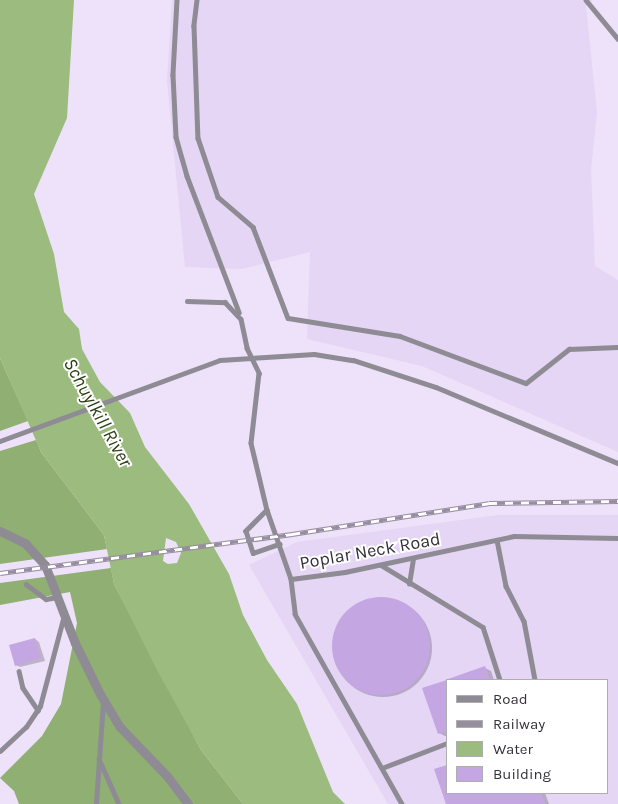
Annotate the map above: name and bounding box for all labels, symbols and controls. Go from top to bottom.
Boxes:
water label: Schuylkill River [58,355,136,471]
street label: Poplar Neck Road [298,528,442,574]
legend [446,679,608,794]
text: Road [493,690,528,708]
text: Railway [493,715,545,733]
text: Water [493,740,533,758]
text: Building [493,765,551,783]

